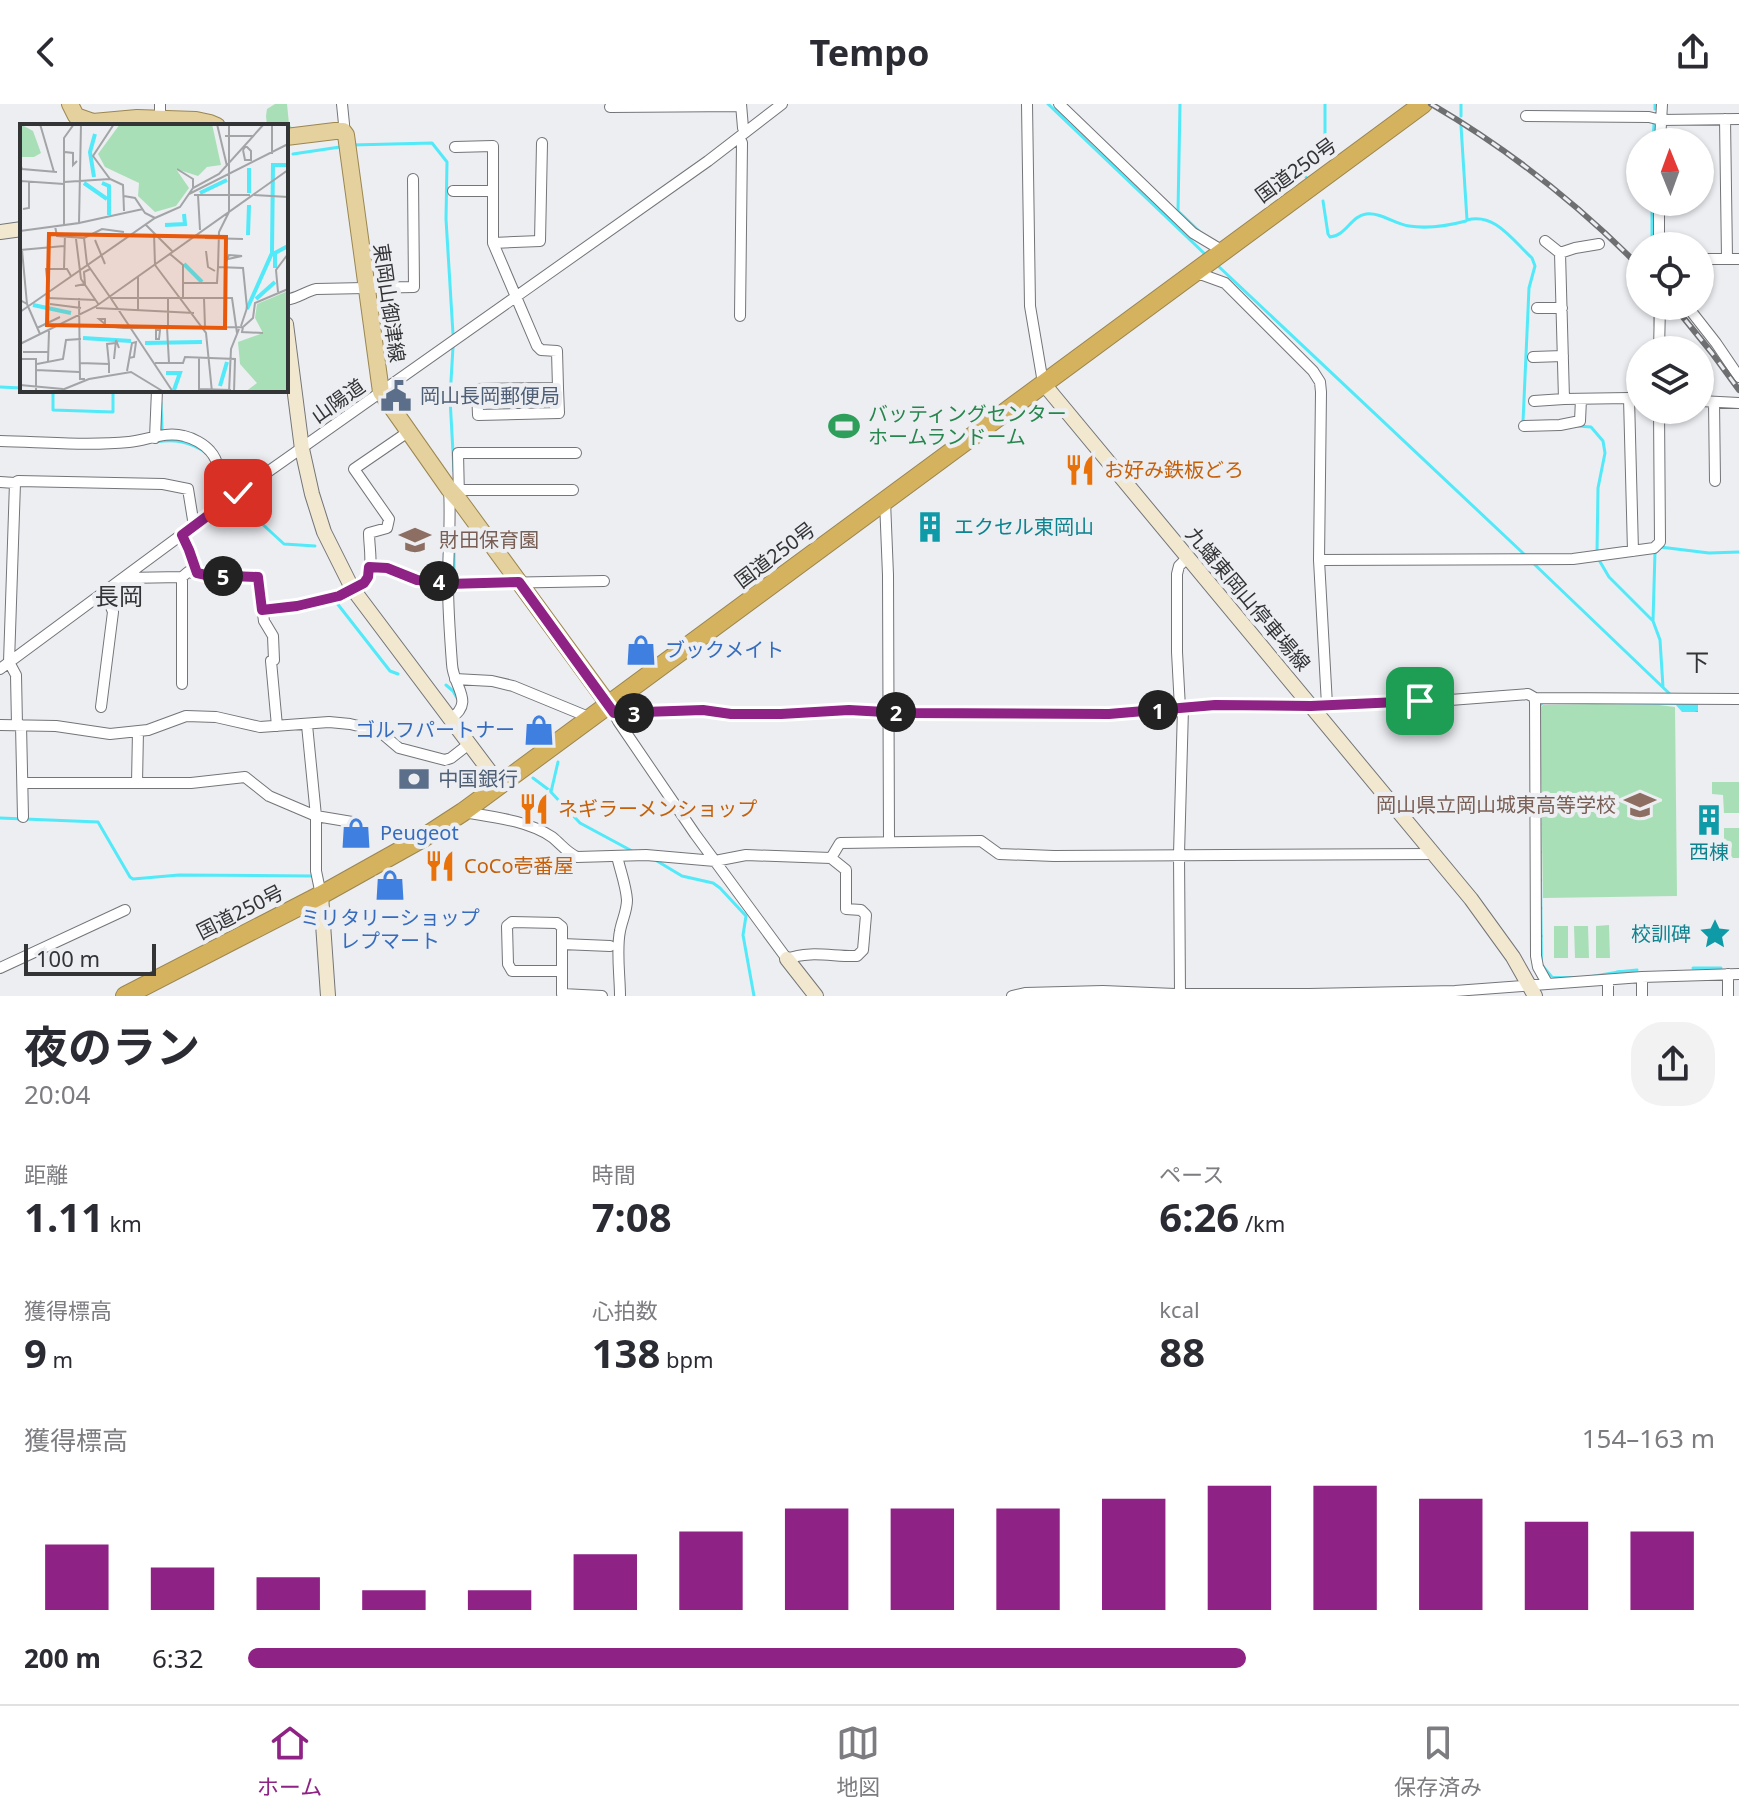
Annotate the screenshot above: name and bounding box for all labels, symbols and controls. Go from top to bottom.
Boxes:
text: Tempo [809,28,930,77]
icon: back [24,30,68,74]
icon: share [1671,30,1715,74]
inset map [20,124,288,392]
north arrow [1626,128,1714,216]
map controls [1626,128,1714,424]
street label: 国道250号 [1250,131,1342,208]
button: locate [1626,232,1714,320]
street label: 東岡山御津線 [368,242,411,364]
button: layers [1626,336,1714,424]
street label: 山陽道 [305,372,370,429]
public building icon: 岡山長岡郵便局 [379,379,413,413]
place label: 岡山長岡郵便局 [420,382,560,409]
place label: バッティングセンター ホームランドーム [868,400,1067,450]
sports icon: バッティングセンター ホームランドーム [827,409,861,443]
restaurant icon: お好み鉄板どろ [1063,453,1097,487]
place label: お好み鉄板どろ [1104,456,1244,483]
pin [204,459,272,527]
icon: check [216,471,260,515]
building icon: エクセル東岡山 [913,510,947,544]
place label: エクセル東岡山 [954,513,1094,540]
street label: 国道250号 [729,515,820,594]
street label: 九蟠東岡山停車場線 [1180,521,1317,676]
school or university icon: 財田保育園 [398,523,432,557]
place label: 財田保育園 [439,526,539,553]
pin: 5 [203,556,243,596]
text: 5 [217,561,229,591]
pin: 4 [419,561,459,601]
text: 4 [433,566,445,596]
district label: 長岡 [95,579,143,612]
shop icon: ブックメイト [624,633,658,667]
place label: ブックメイト [665,636,784,663]
district label: 下 [1685,645,1709,678]
pin [1386,667,1454,735]
icon: arrive [1398,679,1442,723]
pin: 1 [1138,690,1178,730]
pin: 2 [876,692,916,732]
pin: 3 [614,693,654,733]
text: 1 [1152,695,1164,725]
text: 2 [890,697,902,727]
text: 3 [628,698,640,728]
shop icon: ゴルフパートナー [522,713,556,747]
place label: ゴルフパートナー [355,716,515,743]
bank icon: 中国銀行 [397,762,431,796]
place label: 中国銀行 [438,765,518,792]
school or university icon: 岡山県立岡山城東高等学校 [1623,788,1657,822]
place label: 岡山県立岡山城東高等学校 [1376,791,1616,818]
restaurant icon: ネギラーメンショップ [517,792,551,826]
place label: ネギラーメンショップ [558,795,757,822]
building icon: 西棟 [1692,803,1726,837]
shop icon: Peugeot [339,816,373,850]
place label: Peugeot [380,819,459,846]
place label: 西棟 [1689,838,1729,865]
restaurant icon: CoCo壱番屋 [423,849,457,883]
place label: CoCo壱番屋 [464,852,573,879]
shop icon: ミリタリーショップ レプマート [373,868,407,902]
street label: 国道250号 [192,878,288,945]
place label: ミリタリーショップ レプマート [300,904,480,954]
place icon: 校訓碑 [1698,917,1732,951]
place label: 校訓碑 [1631,920,1691,947]
scale bar [24,940,156,976]
text: 100 m [36,943,100,973]
text: 夜のラン [24,1016,200,1076]
button: share [1631,1022,1715,1106]
text: 20:04 [24,1076,90,1112]
text: 距離 [24,1159,68,1189]
text: 時間 [592,1159,636,1189]
text: ペース [1159,1159,1224,1189]
text: 1.11 [24,1189,104,1244]
text: 7:08 [592,1189,672,1244]
text: 6:26 [1159,1189,1239,1244]
text: km [104,1208,142,1238]
text: /km [1239,1208,1285,1238]
text: kcal [1159,1294,1200,1324]
text: 獲得標高 [24,1295,112,1325]
text: 心拍数 [592,1295,658,1325]
text: 88 [1159,1324,1205,1379]
text: 9 [24,1325,47,1380]
text: 138 [592,1325,660,1380]
text: m [47,1344,73,1374]
text: bpm [660,1344,714,1374]
text: 154–163 m [1582,1420,1715,1456]
text: 獲得標高 [24,1422,128,1458]
text: 200 m [24,1640,101,1676]
text: 6:32 [152,1640,204,1676]
tab: ホーム [257,1721,322,1801]
tab: 地図 [836,1721,880,1801]
tab: 保存済み [1394,1721,1482,1801]

